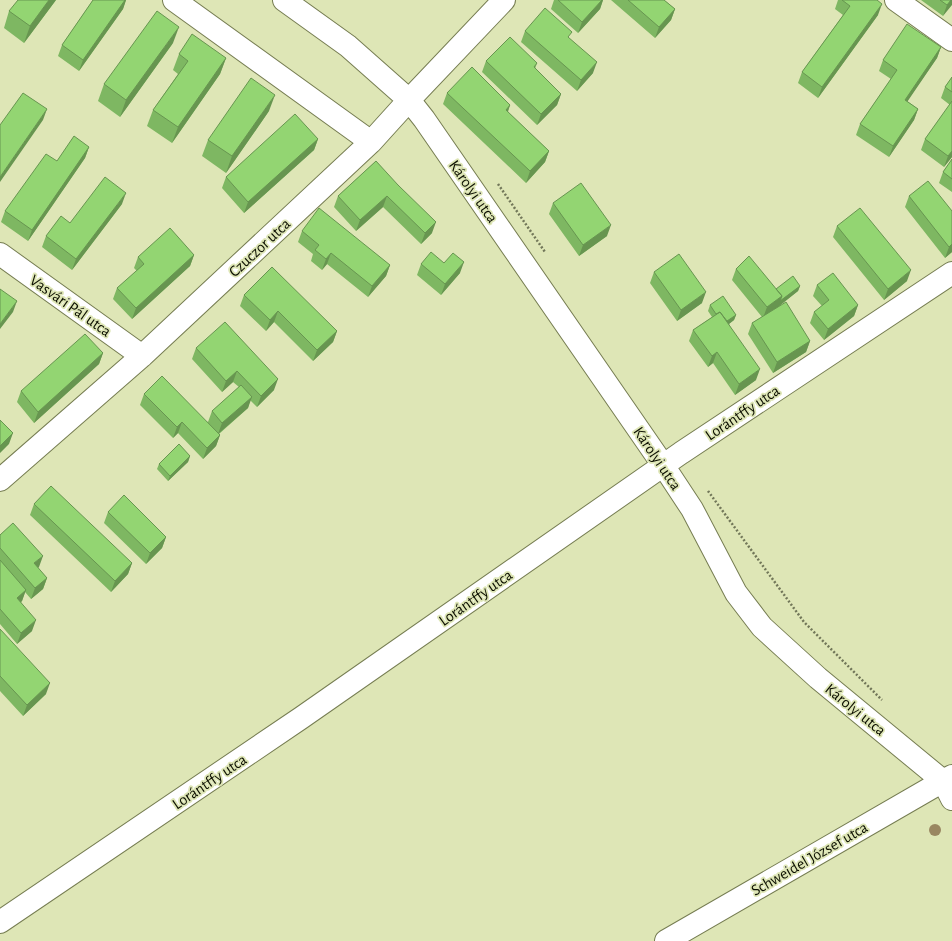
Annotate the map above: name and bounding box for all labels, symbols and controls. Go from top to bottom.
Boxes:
street label: Károlyi utca [445,157,501,226]
street label: Czuczor utca [226,216,293,280]
street label: Vasvári Pál utca [27,272,114,340]
street label: Lorántffy utca [703,382,783,444]
street label: Károlyi utca [629,424,684,494]
street label: Lorántffy utca [436,567,516,630]
street label: Károlyi utca [822,681,889,740]
street label: Lorántffy utca [170,751,250,813]
street label: Schweidel József utca [749,819,870,899]

